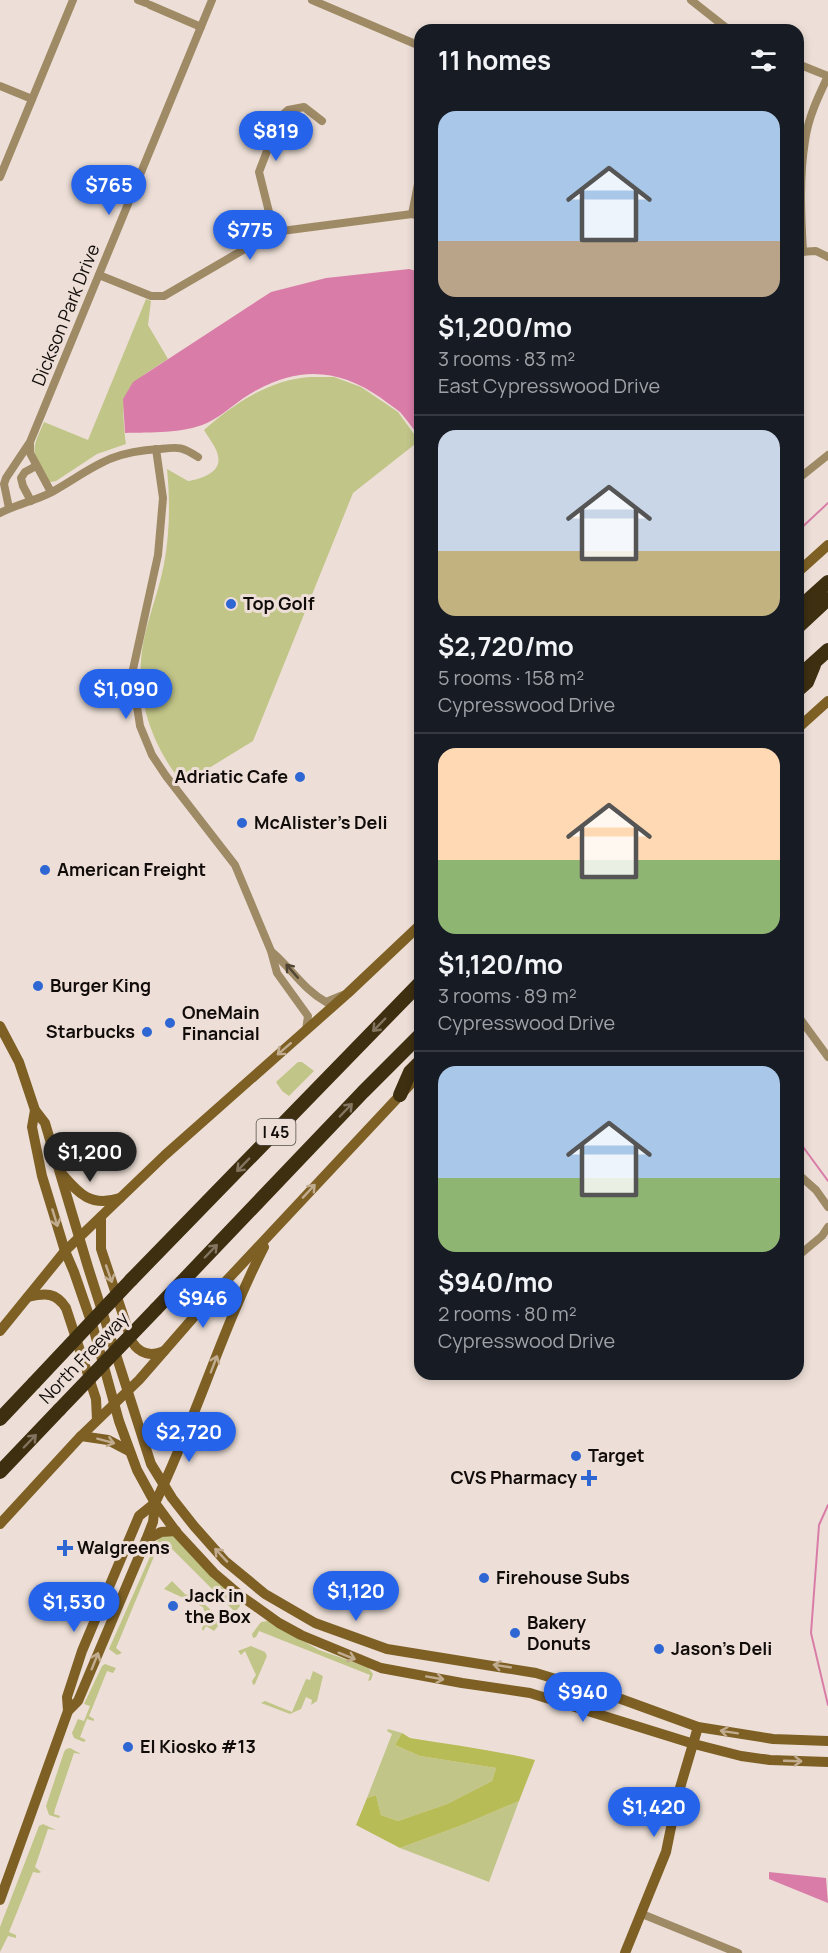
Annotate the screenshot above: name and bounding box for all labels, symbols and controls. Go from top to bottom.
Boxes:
text: 11 homes [438,42,551,78]
icon: filters [747,44,780,77]
pin: $819 [240,111,312,162]
text: $819 [253,117,299,144]
icon: home [555,150,663,258]
pin: $765 [73,165,145,216]
text: $765 [85,171,133,198]
pin: $775 [214,210,286,261]
text: $775 [227,216,273,243]
street label: Dickson Park Drive [26,240,104,389]
text: $1,200/mo [438,309,572,345]
text: 3 rooms · 83 m² [438,345,575,372]
text: East Cypresswood Drive [438,372,660,399]
icon: home [555,469,663,577]
place label: Top Golf [243,591,315,615]
marker: Top Golf [224,597,238,611]
text: $2,720/mo [438,628,574,664]
text: 5 rooms · 158 m² [438,664,584,691]
pin: $1,090 [77,669,175,720]
text: $1,090 [93,675,159,702]
text: Cypresswood Drive [438,691,615,718]
place label: Adriatic Cafe [174,764,288,788]
marker: Adriatic Cafe [293,770,307,784]
icon: home [555,787,663,895]
place label: McAlister's Deli [254,810,388,834]
marker: McAlister's Deli [235,816,249,830]
place label: American Freight [57,857,206,881]
marker: American Freight [38,863,52,877]
text: $1,120/mo [438,946,563,982]
one-way arrow [285,964,299,979]
place label: Burger King [50,973,151,997]
marker: Burger King [31,979,45,993]
text: 3 rooms · 89 m² [438,982,577,1009]
place label: OneMain Financial [182,1000,260,1045]
text: Cypresswood Drive [438,1009,615,1036]
marker: OneMain Financial [163,1016,177,1030]
one-way arrow [372,1018,387,1033]
place label: Starbucks [46,1019,135,1043]
marker: Starbucks [140,1025,154,1039]
one-way arrow [276,1043,292,1056]
one-way arrow [339,1102,353,1117]
icon: home [555,1105,663,1213]
road number: I 45 [256,1119,296,1145]
pin: $1,200 [41,1132,139,1183]
text: $1,200 [58,1138,122,1165]
one-way arrow [236,1158,251,1173]
one-way arrow [302,1184,316,1199]
one-way arrow [50,1208,61,1227]
one-way arrow [204,1244,218,1259]
one-way arrow [104,1264,115,1283]
text: $940/mo [438,1264,553,1300]
pin: $946 [167,1278,239,1329]
text: $946 [178,1284,228,1311]
text: 2 rooms · 80 m² [438,1300,577,1327]
street label: North Freeway [33,1306,134,1409]
text: Cypresswood Drive [438,1327,615,1354]
one-way arrow [209,1355,220,1374]
pin: $2,720 [140,1412,238,1463]
text: $2,720 [156,1418,222,1445]
one-way arrow [22,1434,37,1449]
one-way arrow [97,1435,116,1447]
place label: Target [588,1443,645,1467]
marker: Target [569,1449,583,1463]
place label: CVS Pharmacy [451,1465,577,1489]
marker: CVS Pharmacy [582,1471,596,1485]
place label: Walgreens [77,1535,170,1559]
marker: Walgreens [58,1541,72,1555]
one-way arrow [214,1548,228,1563]
place label: Firehouse Subs [496,1565,630,1589]
pin: $1,120 [307,1571,405,1622]
marker: Firehouse Subs [477,1571,491,1585]
text: $1,120 [327,1577,385,1604]
pin: $1,530 [25,1582,123,1633]
place label: Jack in the Box [185,1583,251,1628]
text: $1,530 [42,1588,106,1615]
marker: Jack in the Box [166,1599,180,1613]
place label: Bakery Donuts [527,1610,591,1655]
marker: Bakery Donuts [508,1626,522,1640]
place label: Jason's Deli [671,1636,772,1660]
marker: Jason's Deli [652,1642,666,1656]
one-way arrow [338,1651,356,1662]
one-way arrow [90,1652,101,1670]
one-way arrow [493,1661,512,1672]
pin: $940 [547,1672,619,1723]
one-way arrow [424,1673,444,1684]
text: $940 [558,1678,608,1705]
one-way arrow [719,1726,739,1737]
place label: El Kiosko #13 [140,1734,256,1758]
marker: El Kiosko #13 [121,1740,135,1754]
one-way arrow [783,1755,803,1766]
pin: $1,420 [605,1787,703,1838]
text: $1,420 [622,1793,686,1820]

